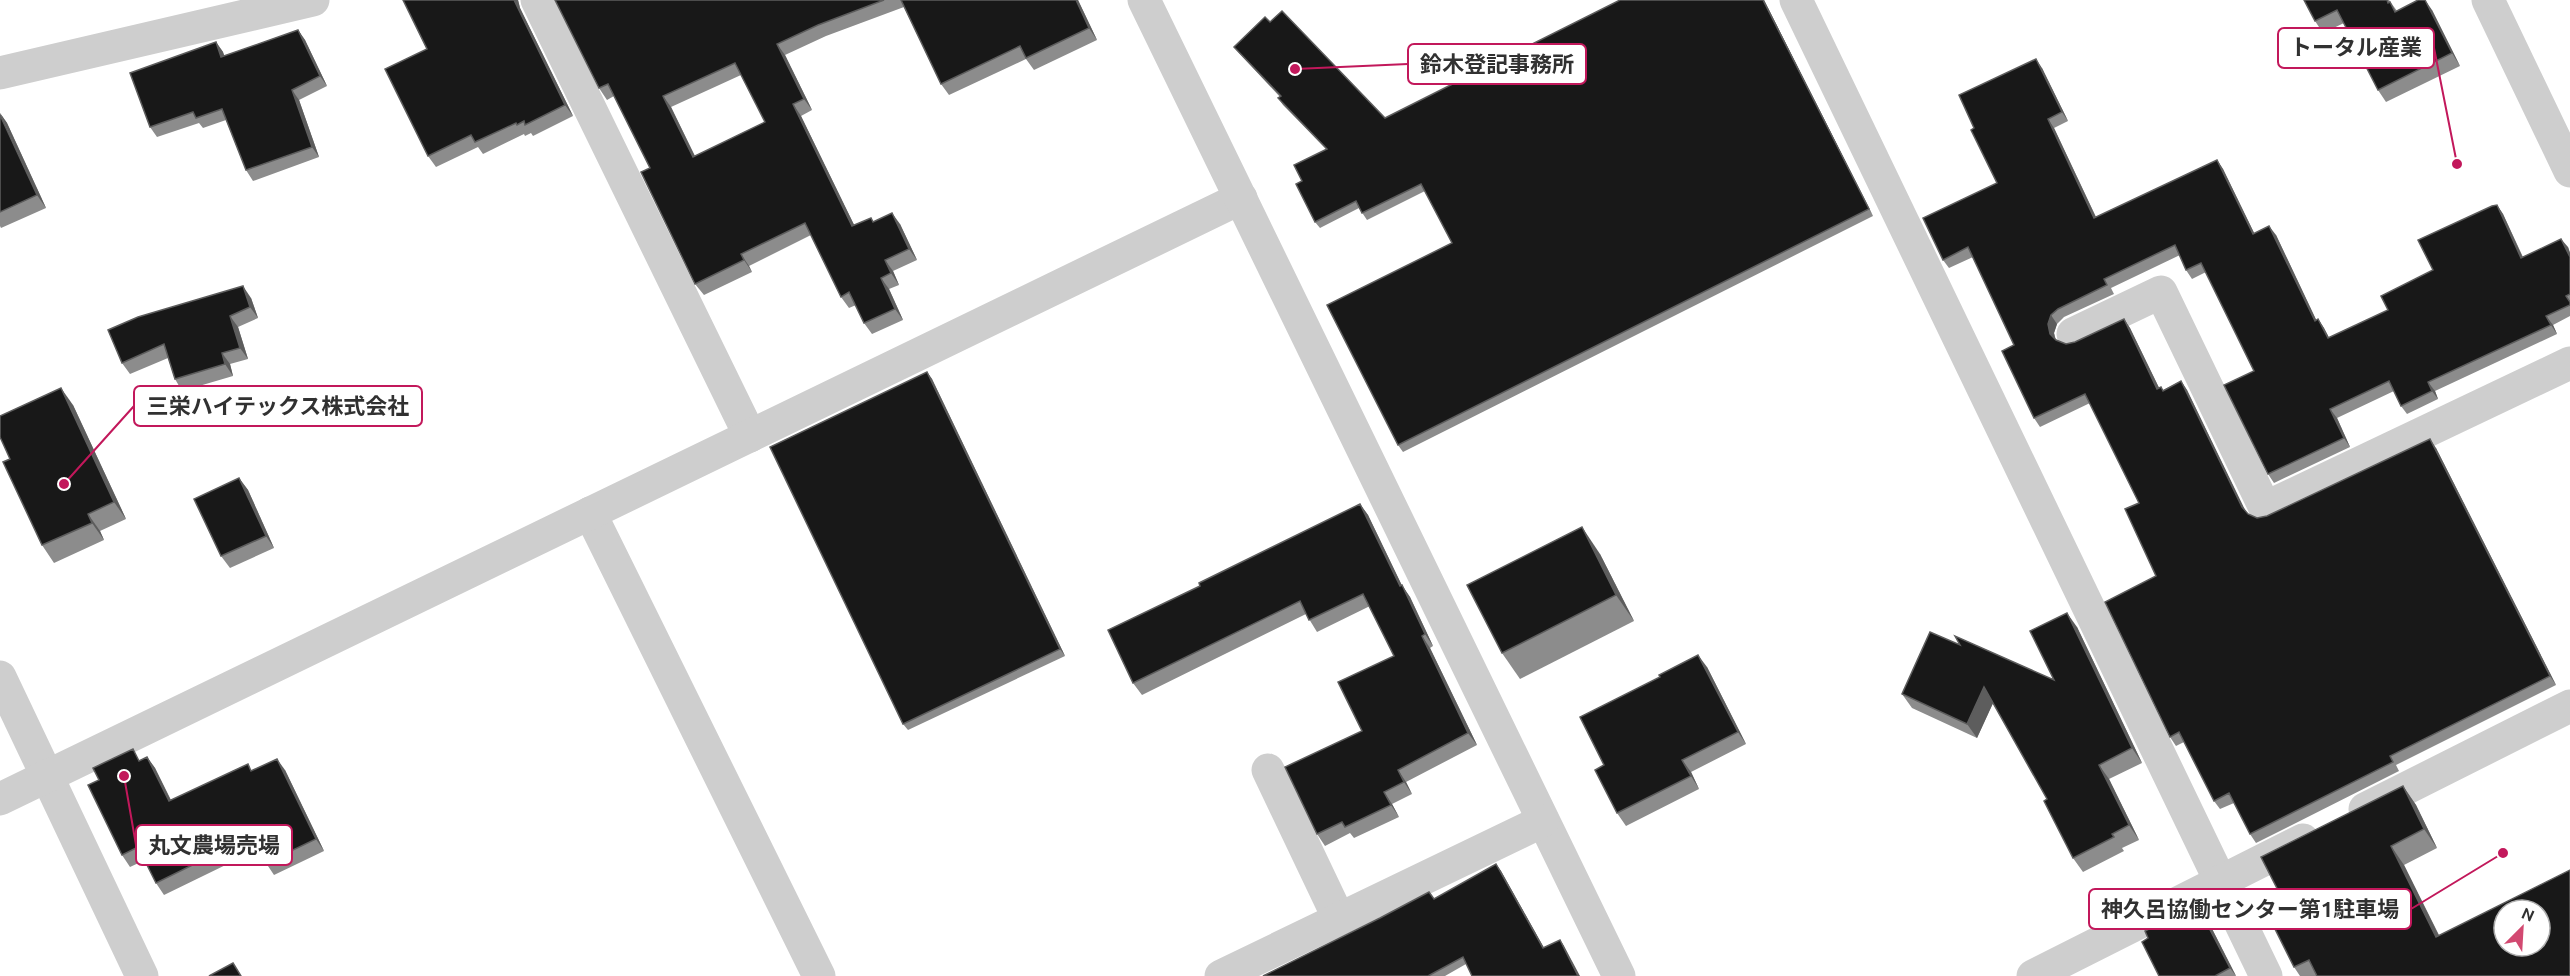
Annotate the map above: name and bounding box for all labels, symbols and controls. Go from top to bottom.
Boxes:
callout: トータル産業 [2278,28,2434,68]
text: トータル産業 [2290,34,2422,59]
callout: 鈴木登記事務所 [1408,44,1586,84]
text: 鈴木登記事務所 [1420,51,1574,76]
callout: 三栄ハイテックス株式会社 [134,386,422,426]
text: 三栄ハイテックス株式会社 [147,393,409,418]
callout: 丸文農場売場 [136,825,292,865]
text: 丸文農場売場 [148,832,280,857]
callout: 神久呂協働センター第1駐車場 [2089,889,2411,929]
text: 神久呂協働センター第1駐車場 [2101,896,2399,921]
north arrow [2492,898,2552,958]
text: N [2519,904,2537,925]

